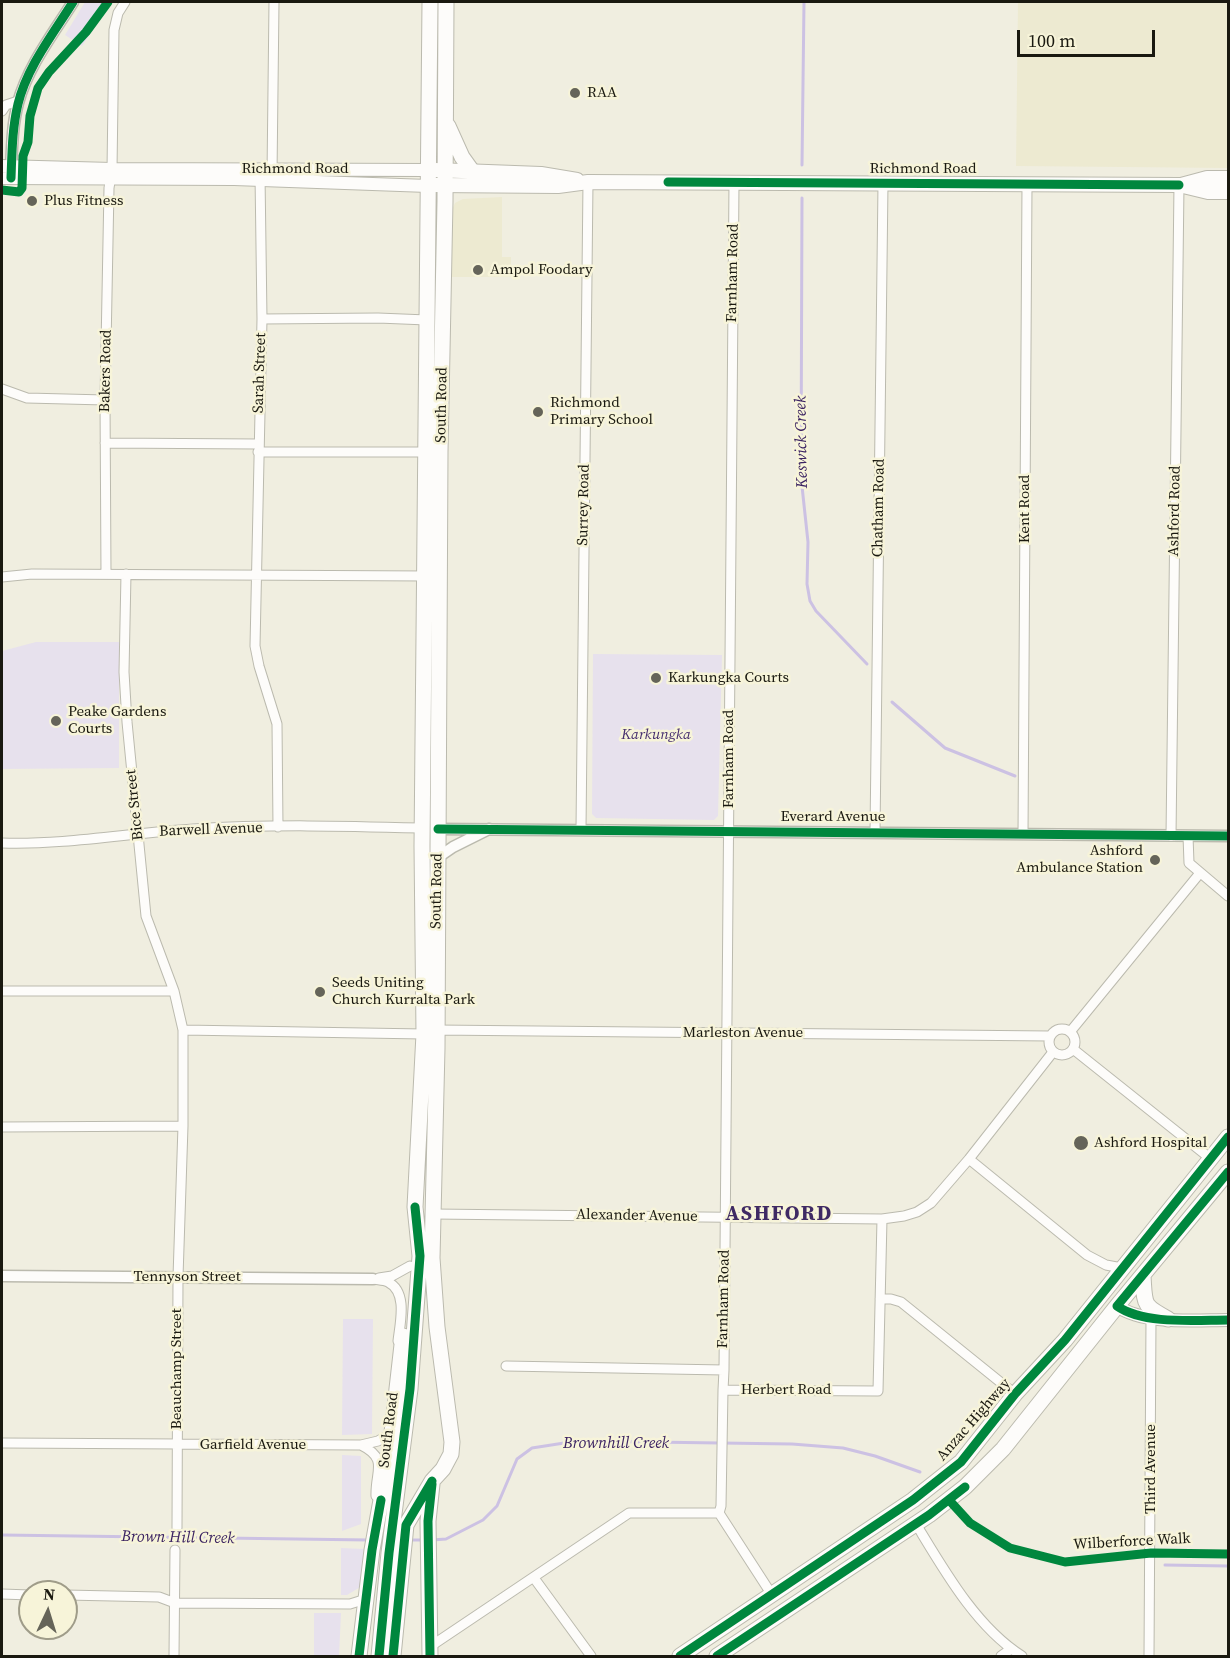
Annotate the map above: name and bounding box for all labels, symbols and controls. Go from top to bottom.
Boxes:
scale bar [1020,18,1158,56]
text: 100 m [1028,28,1075,53]
place label: RAA [587,84,617,102]
marker: RAA [568,86,582,100]
street label: Richmond Road [241,160,349,178]
street label: Richmond Road [869,160,977,178]
place label: Plus Fitness [44,192,124,210]
marker: Plus Fitness [25,194,39,208]
street label: Farnham Road [723,224,743,322]
place label: Ampol Foodary [490,261,593,279]
marker: Ampol Foodary [471,263,485,277]
street label: Bakers Road [96,329,116,413]
street label: Sarah Street [250,333,270,413]
street label: South Road [432,367,452,443]
place label: Richmond Primary School [550,394,653,429]
water label: Keswick Creek [792,395,812,489]
marker: Richmond Primary School [531,405,545,419]
street label: Chatham Road [869,459,889,557]
street label: Surrey Road [574,464,594,546]
street label: Ashford Road [1165,465,1185,557]
street label: Kent Road [1016,475,1034,543]
place label: Karkungka Courts [668,669,789,687]
marker: Karkungka Courts [649,671,663,685]
place label: Peake Gardens Courts [68,703,166,738]
street label: Farnham Road [720,710,738,808]
marker: Peake Gardens Courts [49,714,63,728]
park label: Karkungka [621,726,691,744]
street label: Bice Street [122,769,148,841]
street label: Everard Avenue [781,808,885,826]
street label: Barwell Avenue [159,819,263,841]
place label: Ashford Ambulance Station [1016,842,1143,877]
street label: South Road [427,853,447,929]
marker: Ashford Ambulance Station [1148,853,1162,867]
place label: Seeds Uniting Church Kurralta Park [332,974,475,1009]
marker: Seeds Uniting Church Kurralta Park [313,985,327,999]
street label: Marleston Avenue [683,1024,803,1042]
marker: Ashford Hospital [1072,1134,1090,1152]
place label: Ashford Hospital [1094,1134,1207,1152]
district label: ASHFORD [725,1202,833,1228]
street label: Alexander Avenue [576,1206,698,1226]
street label: Farnham Road [714,1250,734,1348]
street label: Tennyson Street [133,1268,241,1286]
street label: Beauchamp Street [168,1308,186,1430]
street label: Anzac Highway [933,1375,1015,1465]
street label: Herbert Road [741,1381,831,1399]
street label: South Road [375,1391,403,1469]
street label: Third Avenue [1142,1424,1160,1514]
water label: Brownhill Creek [563,1434,669,1454]
street label: Garfield Avenue [200,1436,306,1454]
water label: Brown Hill Creek [121,1527,235,1549]
street label: Wilberforce Walk [1073,1530,1191,1554]
north arrow [18,1580,78,1640]
text: N [43,1583,56,1605]

